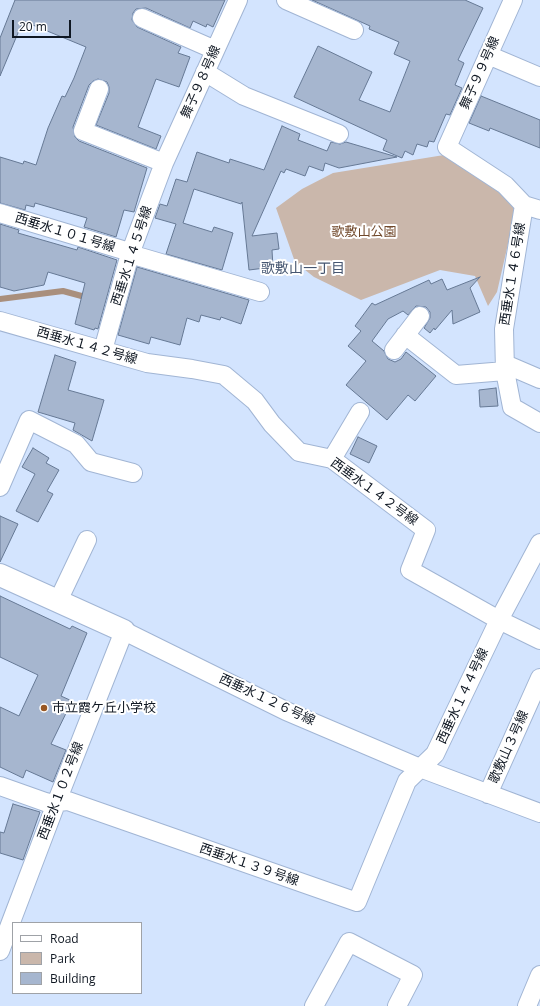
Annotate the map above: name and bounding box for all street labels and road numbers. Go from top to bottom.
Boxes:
street label: 舞子９９号線 [457,34,503,112]
street label: 舞子９８号線 [178,43,224,121]
street label: 西垂水１４５号線 [109,204,155,308]
street label: 西垂水１０１号線 [13,210,117,256]
street label: 西垂水１４６号線 [497,221,529,327]
street label: 西垂水１４２号線 [35,324,139,368]
street label: 西垂水１４２号線 [327,455,421,529]
street label: 西垂水１４４号線 [434,646,492,746]
street label: 西垂水１２６号線 [217,671,317,729]
street label: 歌敷山３号線 [486,708,532,786]
street label: 西垂水１０２号線 [35,740,87,842]
street label: 西垂水１３９号線 [197,841,301,889]

